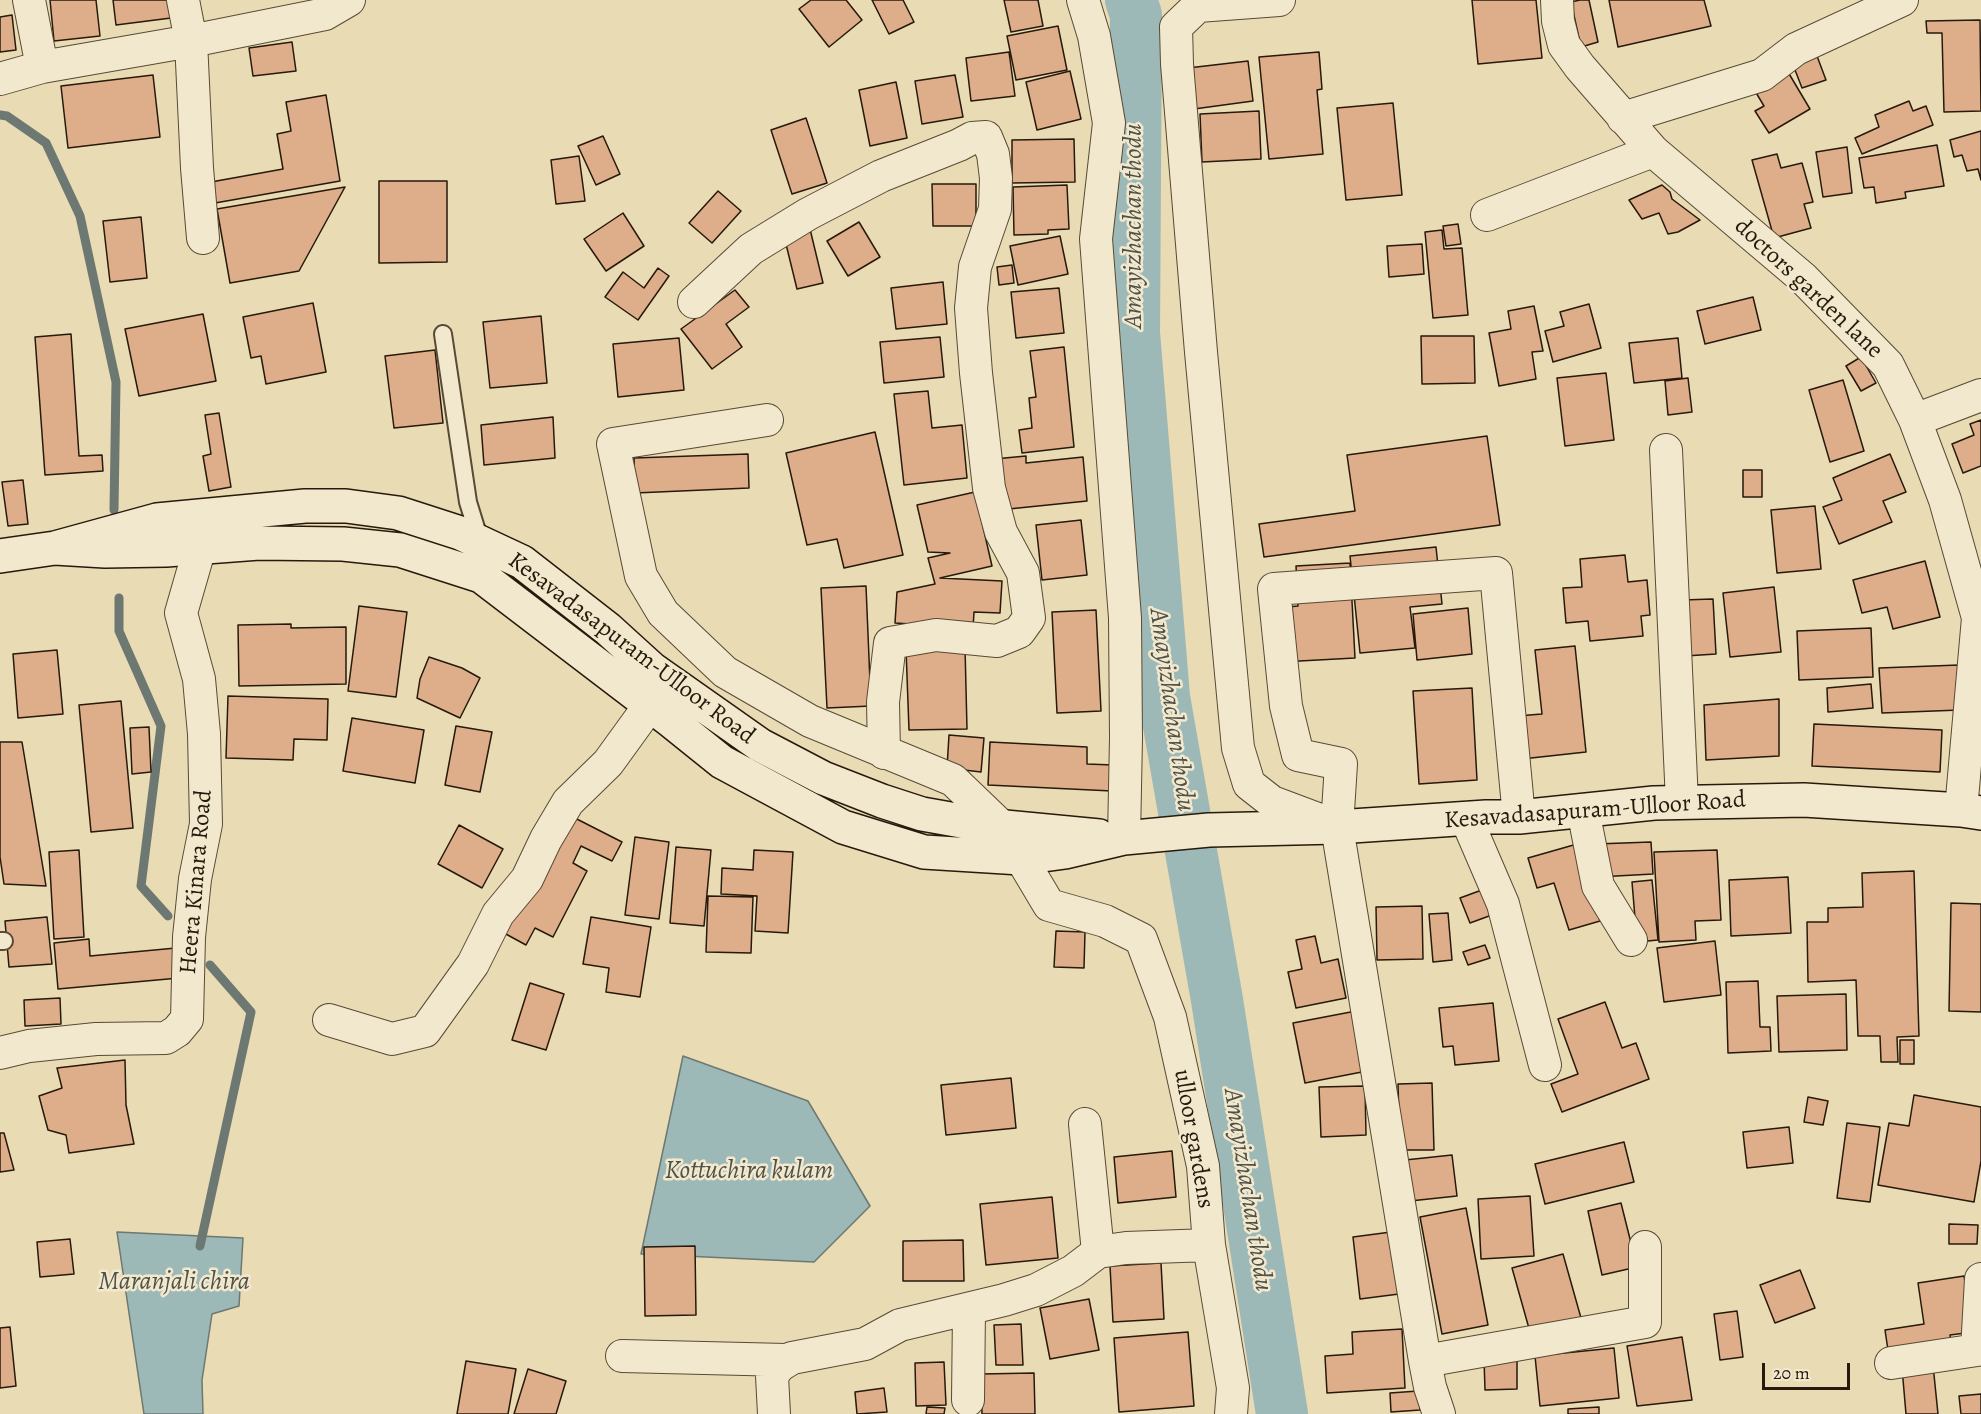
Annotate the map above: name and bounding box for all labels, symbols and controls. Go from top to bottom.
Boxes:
water label: Amayizhachan thodu [1119,124,1151,328]
street label: doctors garden lane [1728,213,1888,365]
street label: Kesavadasapuram-Ulloor Road [502,547,760,751]
water label: Amayizhachan thodu [1141,606,1201,814]
street label: Kesavadasapuram-Ulloor Road [1443,786,1747,836]
street label: Heera Kinara Road [175,789,219,975]
street label: ulloor gardens [1167,1067,1219,1211]
water label: Amayizhachan thodu [1216,1086,1278,1294]
water label: Kottuchira kulam [665,1156,833,1188]
water label: Maranjali chira [98,1267,250,1299]
scale bar [1765,1351,1854,1389]
text: 20 m [1773,1361,1810,1385]

